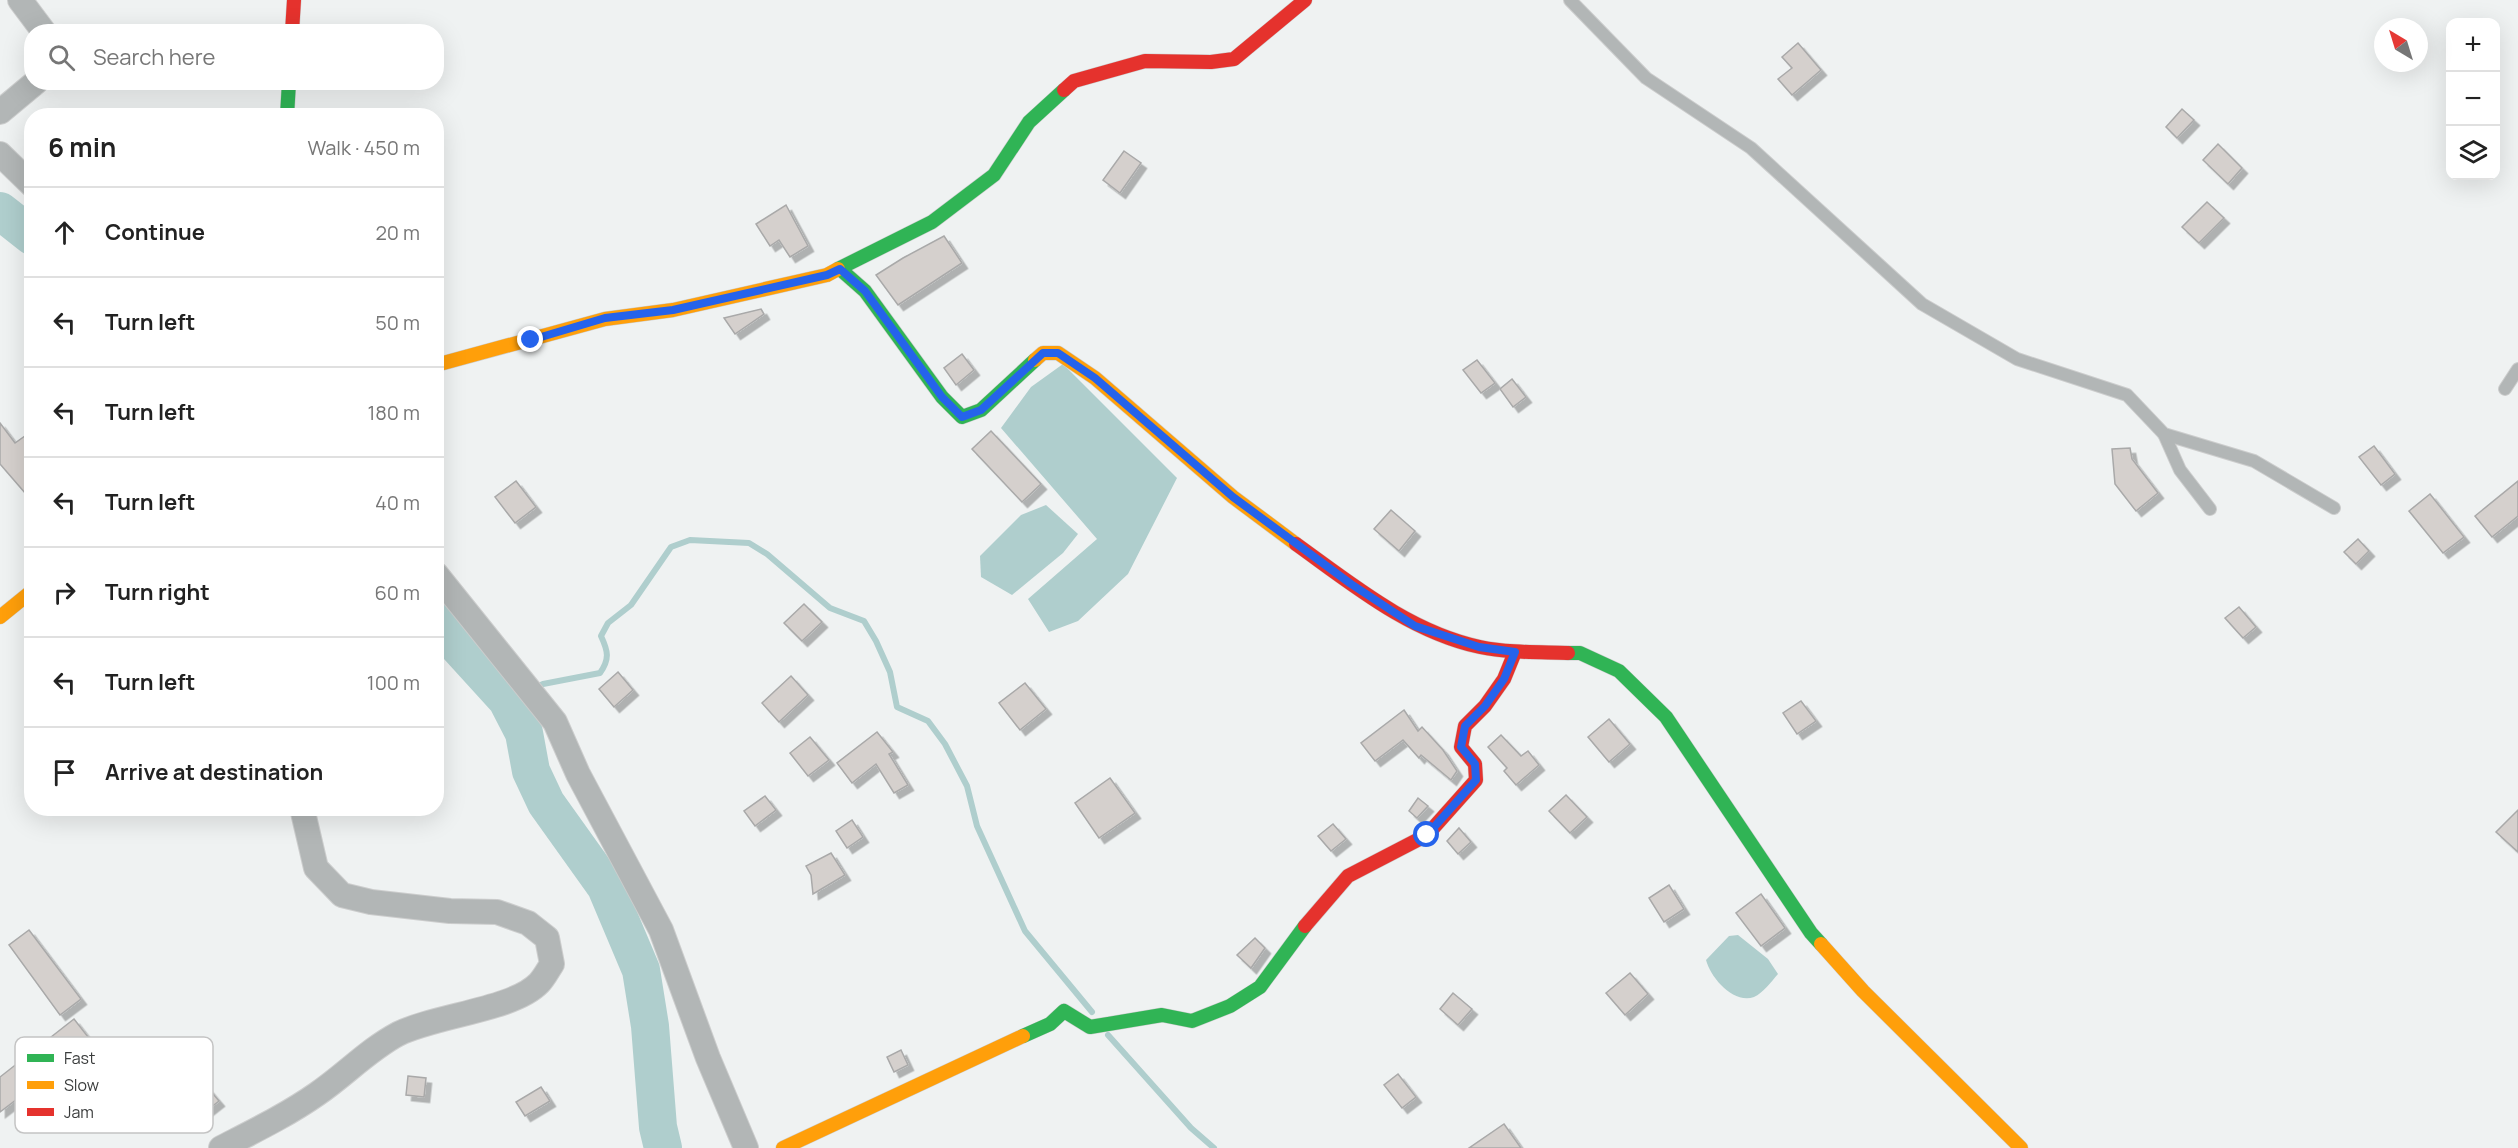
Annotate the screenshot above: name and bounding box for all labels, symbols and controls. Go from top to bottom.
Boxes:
north arrow [2374,18,2428,72]
map controls [2446,18,2500,180]
button: + [2446,18,2500,72]
search box [24,24,444,90]
icon: search [45,41,78,74]
text: Search here [93,42,215,72]
button: − [2446,72,2500,126]
button: layers [2446,126,2500,180]
text: 6 min [48,129,116,165]
text: Walk · 450 m [307,134,420,161]
icon: ahead [48,216,81,249]
text: Continue [105,217,205,247]
text: 20 m [375,219,420,246]
icon: left [48,306,81,339]
text: Turn left [105,307,195,337]
text: 50 m [375,309,420,336]
route end [517,326,543,352]
icon: left [48,396,81,429]
text: Turn left [105,397,195,427]
text: 180 m [367,399,420,426]
icon: left [48,486,81,519]
text: Turn left [105,487,195,517]
text: 40 m [375,489,420,516]
icon: right [48,576,81,609]
text: Turn right [105,577,210,607]
text: 60 m [374,579,420,606]
icon: left [48,666,81,699]
text: Turn left [105,667,195,697]
text: 100 m [367,669,420,696]
icon: arrive [48,756,81,789]
text: Arrive at destination [105,757,323,787]
route start [1413,821,1439,847]
legend [15,1037,213,1133]
text: Fast [64,1047,95,1069]
text: Slow [64,1074,99,1096]
text: Jam [64,1101,94,1123]

